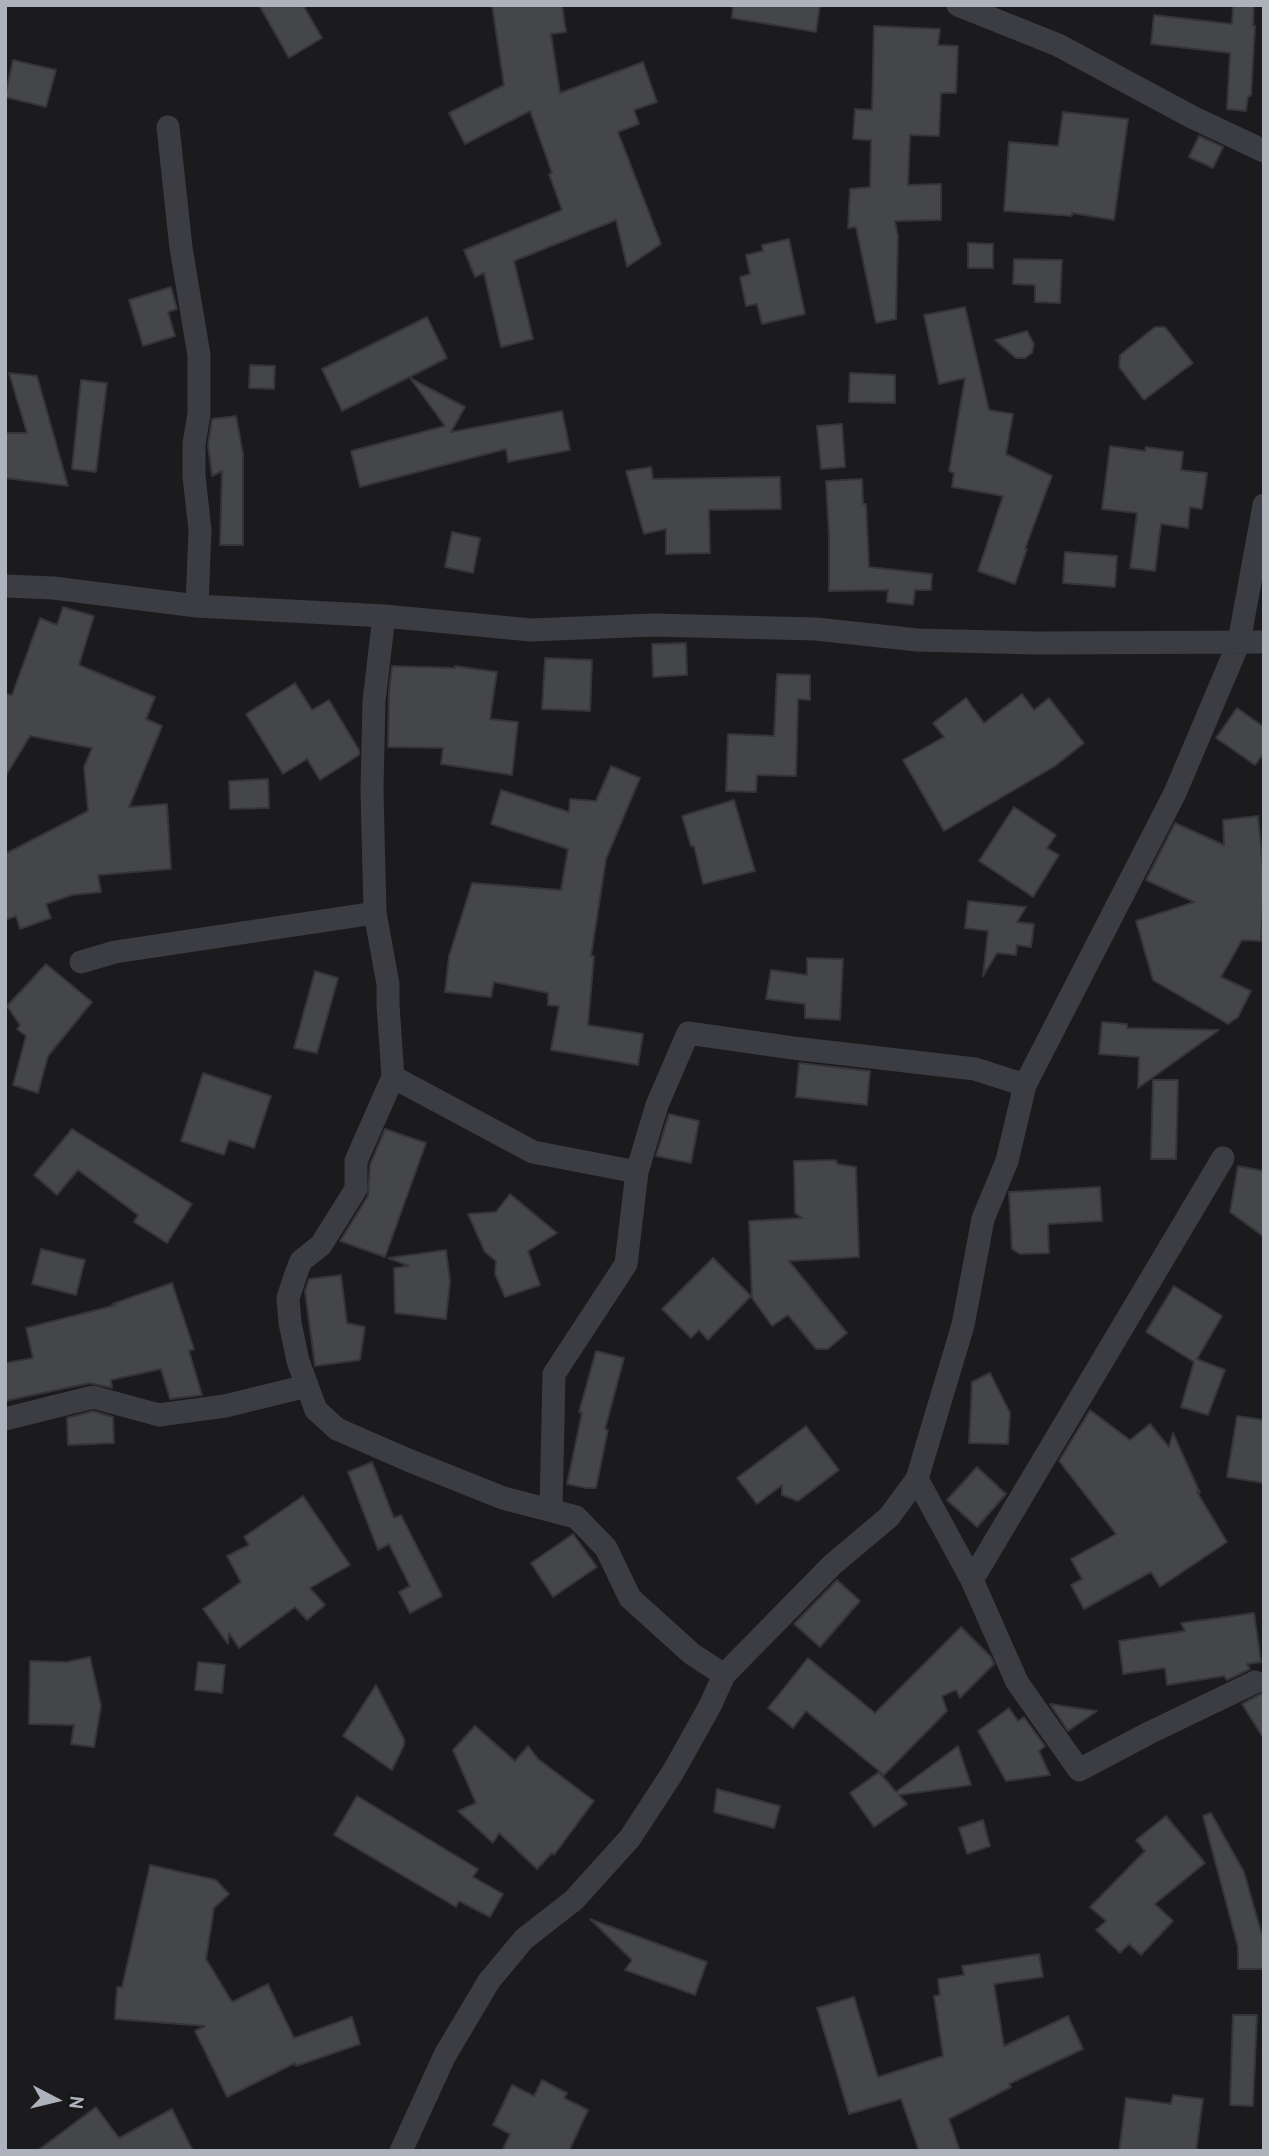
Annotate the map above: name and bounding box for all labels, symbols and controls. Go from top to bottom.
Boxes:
north arrow [21,2065,91,2135]
text: N [64,2095,90,2110]

